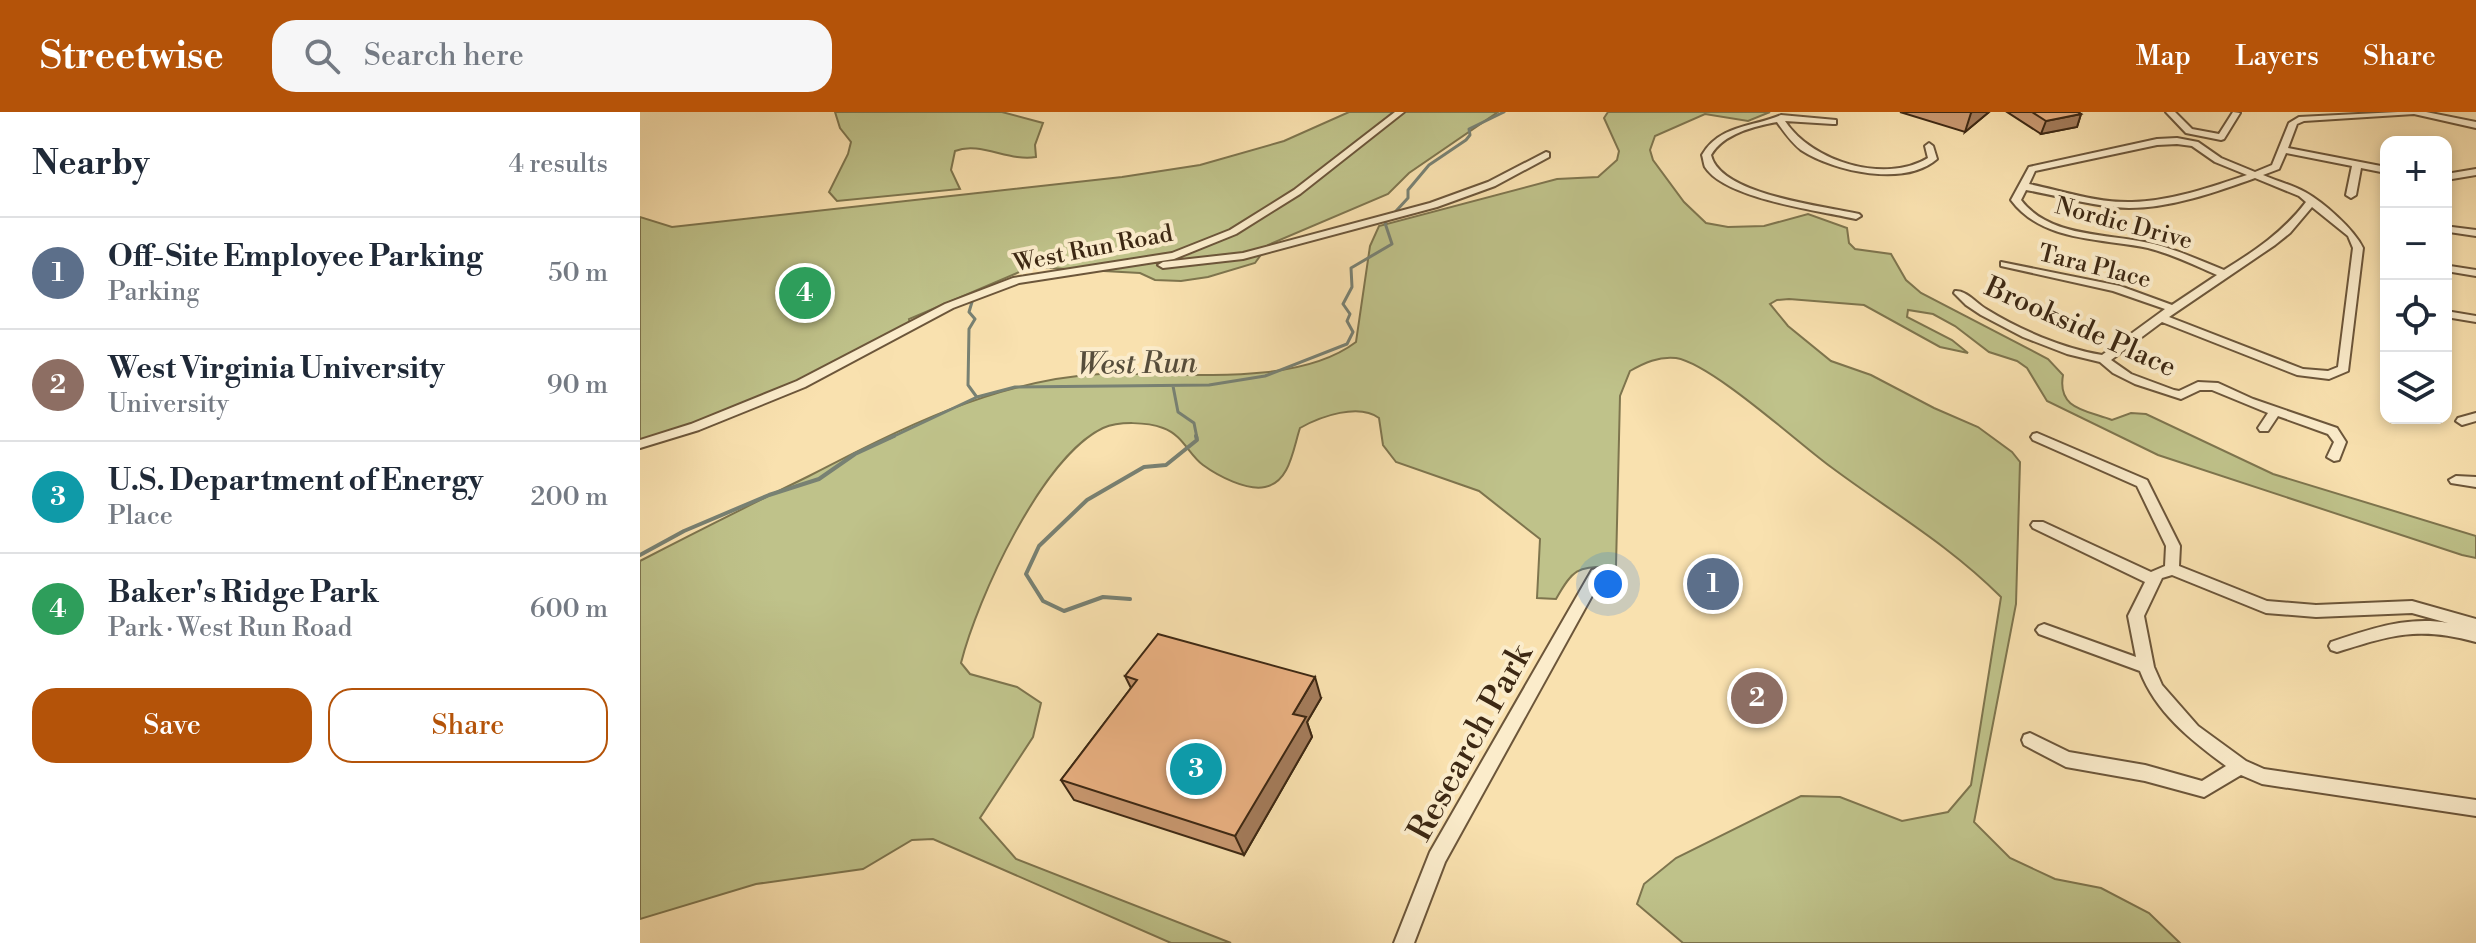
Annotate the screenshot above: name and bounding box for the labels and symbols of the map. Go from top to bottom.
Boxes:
street label: Nordic Drive [2052,191,2196,257]
street label: West Run Road [1010,219,1176,279]
street label: Tara Place [2035,239,2154,295]
pin: 4 [779,263,831,323]
street label: Brookside Place [1978,269,2182,385]
water label: West Run [1077,344,1197,384]
pin: 1 [1687,554,1739,614]
your location [1588,564,1628,604]
street label: Research Park [1399,635,1543,849]
pin: 2 [1731,668,1783,728]
pin: 3 [1170,739,1222,799]

